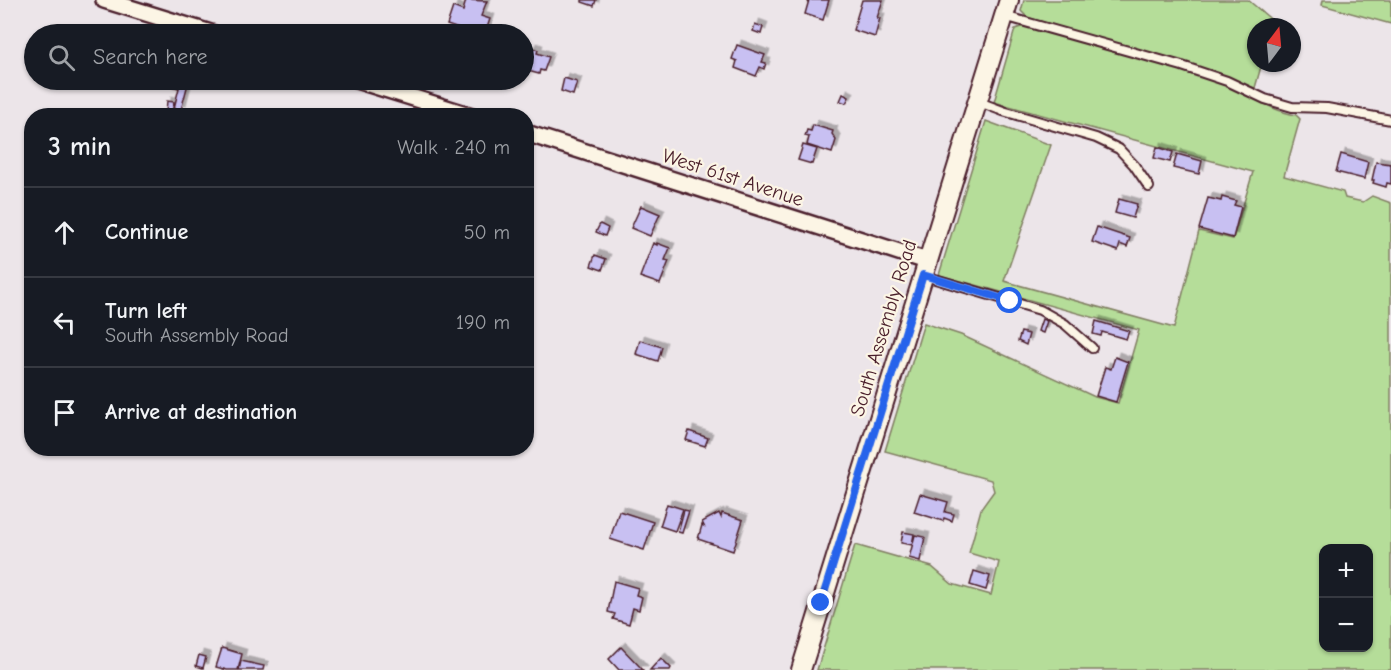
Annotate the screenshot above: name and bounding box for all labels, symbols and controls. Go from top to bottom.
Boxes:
north arrow [1247,18,1301,72]
search box [24,24,534,90]
icon: search [45,41,78,74]
text: Search here [93,44,208,70]
text: 3 min [48,132,111,162]
text: Walk · 240 m [397,136,510,159]
street label: West 61st Avenue [659,144,806,211]
icon: ahead [48,216,81,249]
text: Continue [105,219,188,245]
text: 50 m [464,221,510,244]
street label: South Assembly Road [846,237,921,419]
route start [996,287,1022,313]
text: Turn left [105,298,187,324]
icon: left [48,306,81,339]
text: 190 m [456,311,510,334]
text: South Assembly Road [105,324,289,347]
icon: arrive [48,396,81,429]
text: Arrive at destination [105,399,297,425]
map controls [1319,544,1373,652]
button: + [1319,544,1373,598]
route end [807,589,833,615]
button: − [1319,598,1373,652]

